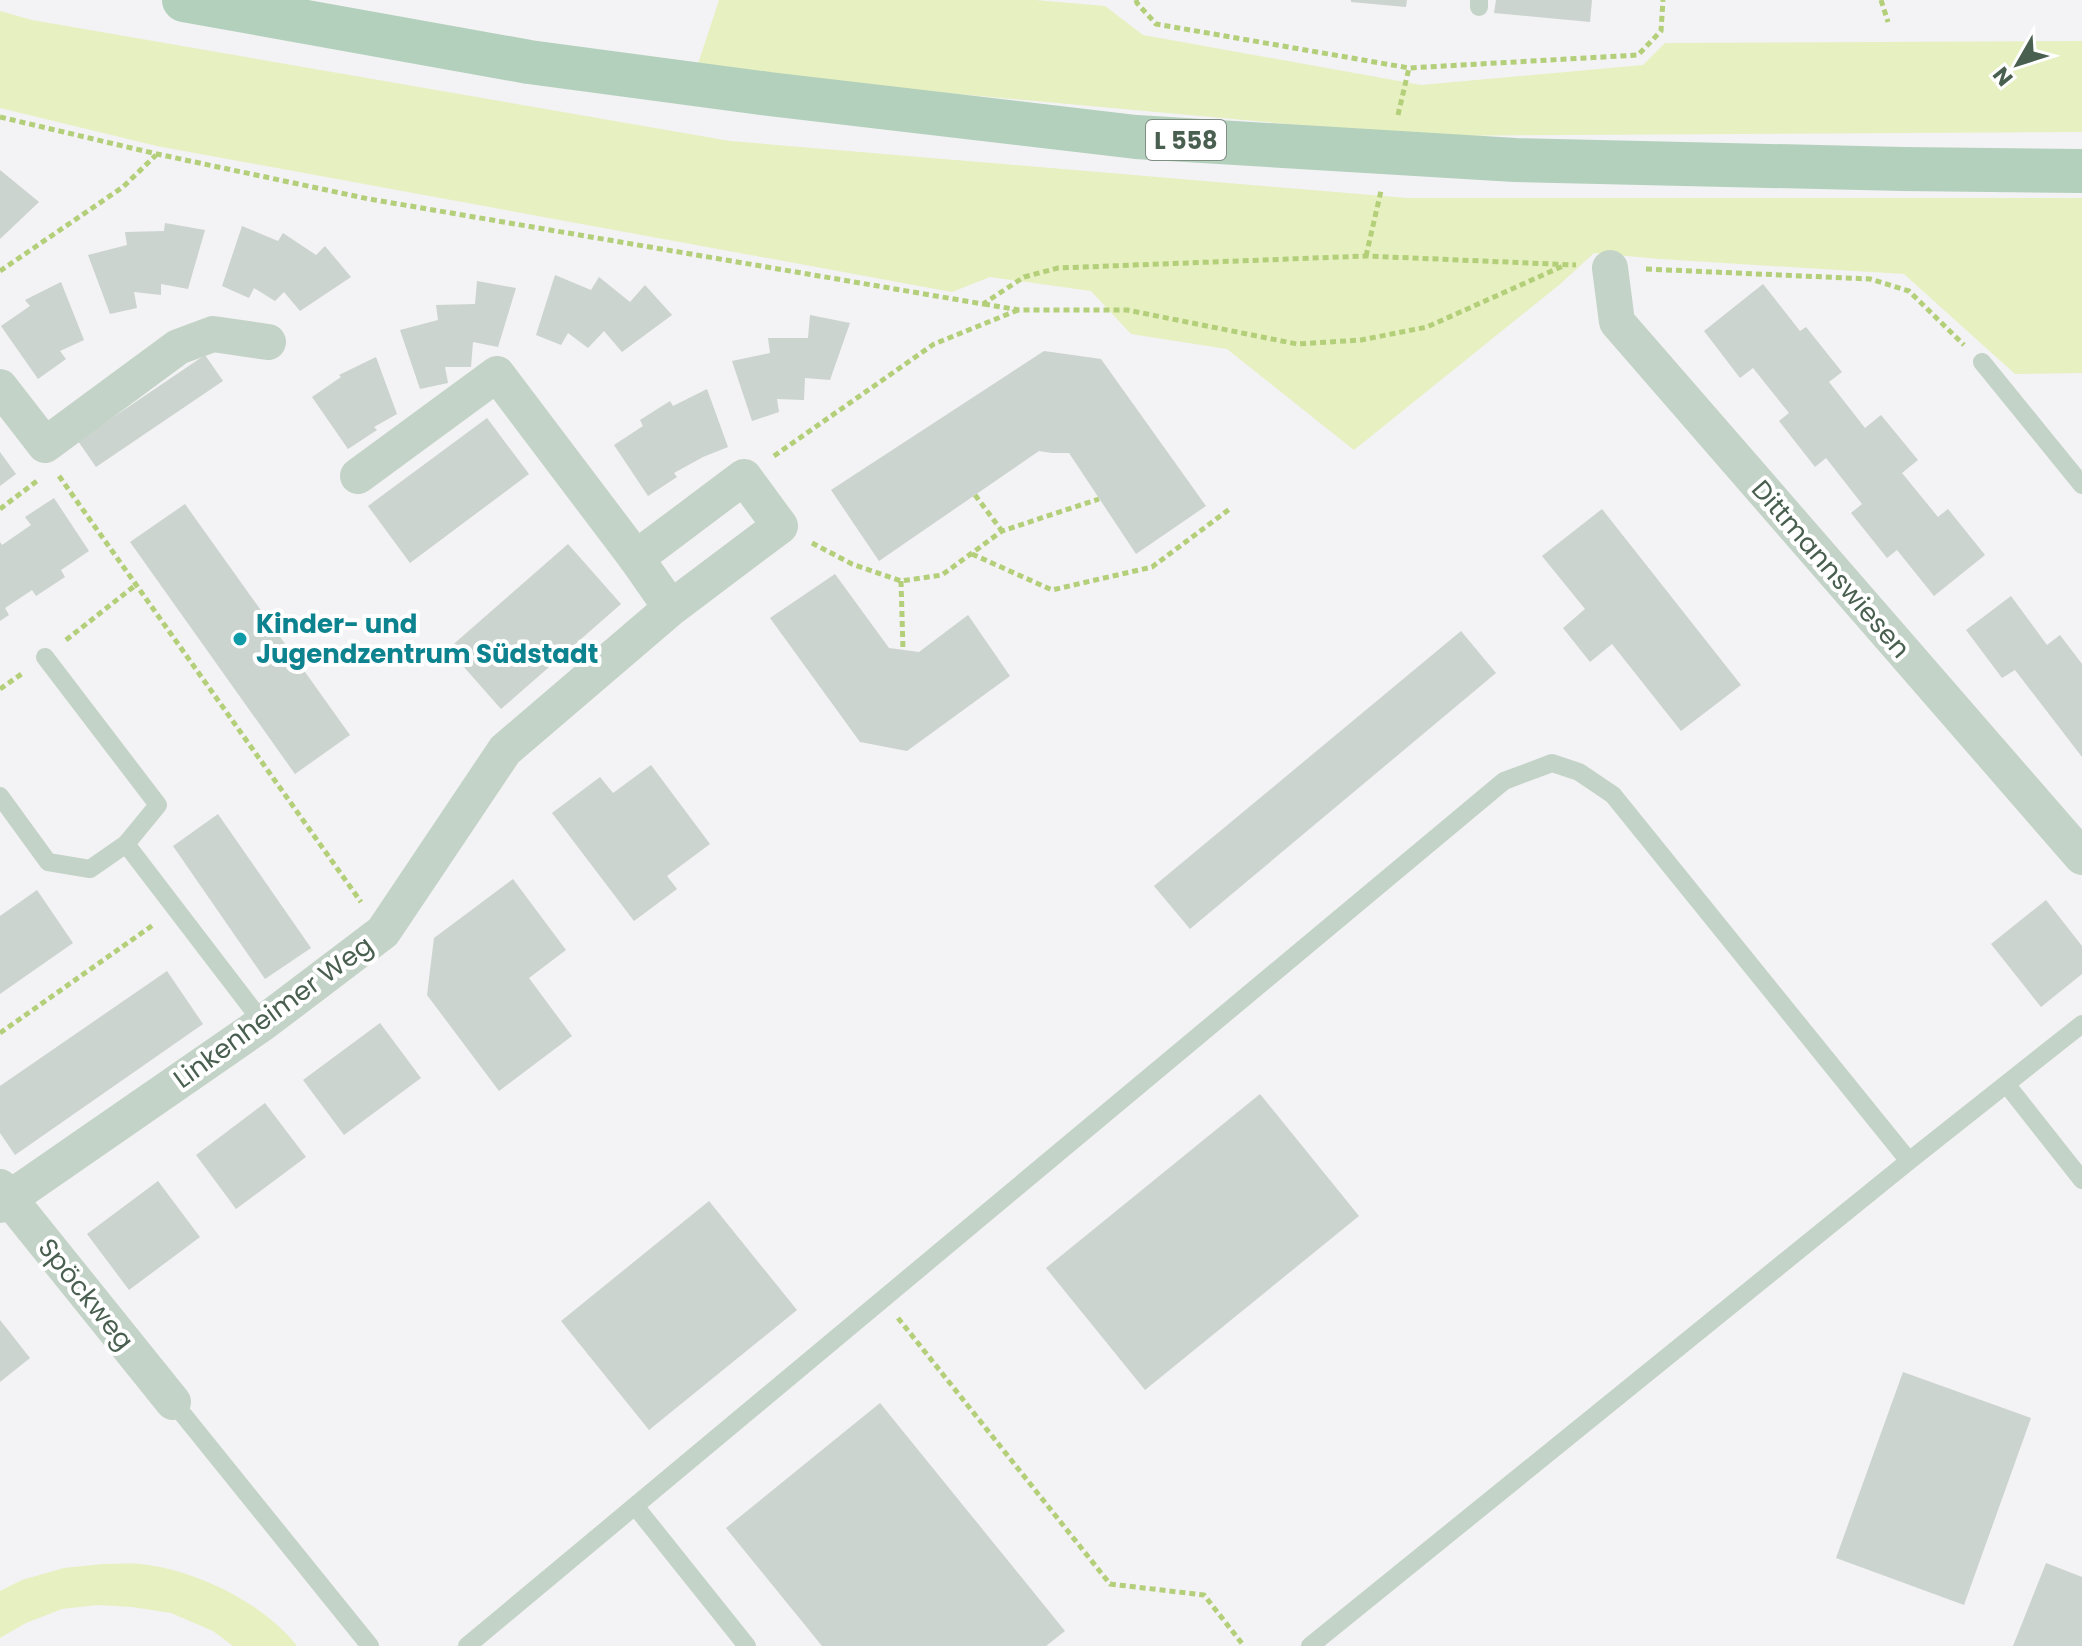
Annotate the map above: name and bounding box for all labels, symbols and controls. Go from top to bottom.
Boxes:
north arrow [1978,24,2058,104]
text: N [1986,60,2020,92]
road number: L 558 [1146,120,1226,160]
street label: Dittmannswiesen [1744,472,1918,666]
place label: Kinder- und Jugendzentrum Südstadt [256,606,598,672]
marker: Kinder- und Jugendzentrum Südstadt [231,630,249,648]
street label: Linkenheimer Weg [166,927,380,1097]
street label: Spöckweg [30,1231,142,1357]

